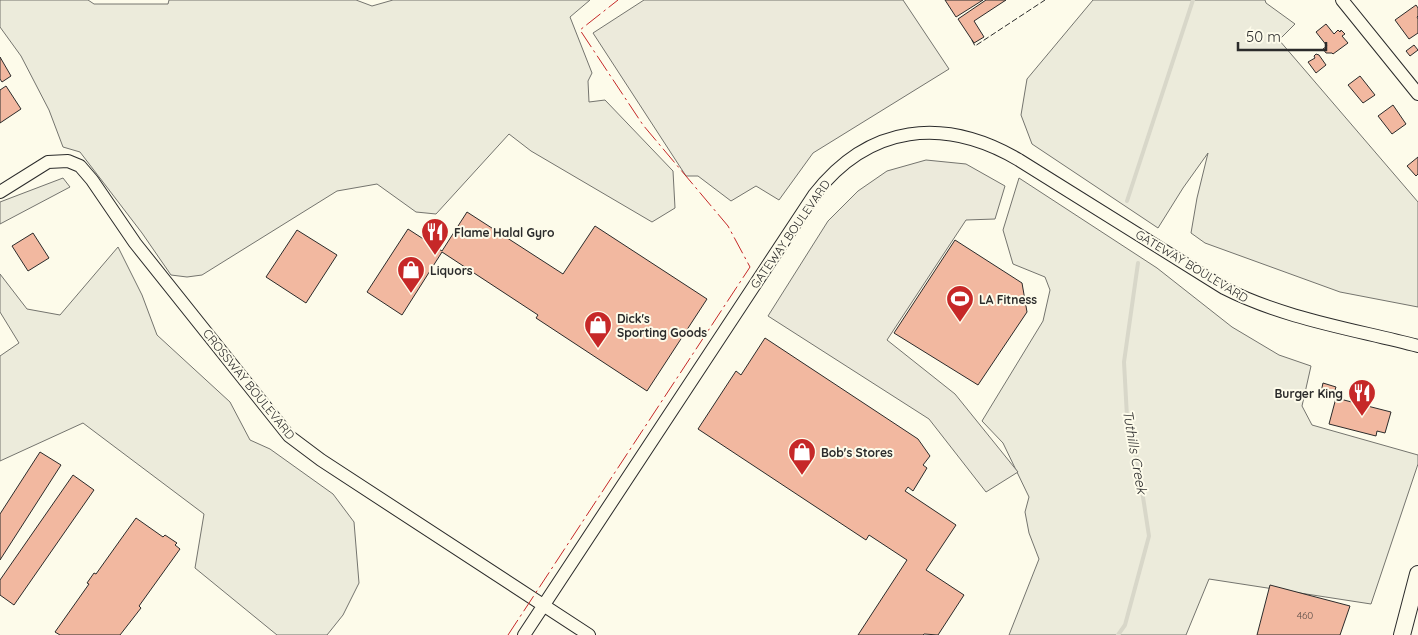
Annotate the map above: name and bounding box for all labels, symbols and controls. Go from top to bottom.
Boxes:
scale bar [1238,20,1326,52]
text: 50 m [1246,27,1281,46]
street label: GATEWAY BOULEVARD [747,177,833,291]
restaurant icon: Flame Halal Gyro [420,217,450,256]
place label: Flame Halal Gyro [454,225,555,240]
street label: GATEWAY BOULEVARD [1133,226,1251,306]
shop icon: Liquors [396,255,426,294]
place label: Liquors [430,263,473,278]
sports icon: LA Fitness [945,284,975,323]
place label: LA Fitness [979,292,1037,307]
shop icon: Dick's Sporting Goods [583,310,613,349]
place label: Dick's Sporting Goods [617,311,707,340]
street label: CROSSWAY BOULEVARD [200,326,298,443]
restaurant icon: Burger King [1347,378,1377,417]
place label: Burger King [1275,386,1343,401]
water label: Tuthills Creek [1119,409,1151,497]
shop icon: Bob's Stores [787,437,817,476]
place label: Bob's Stores [821,445,893,460]
house number: 460 [1297,609,1313,622]

